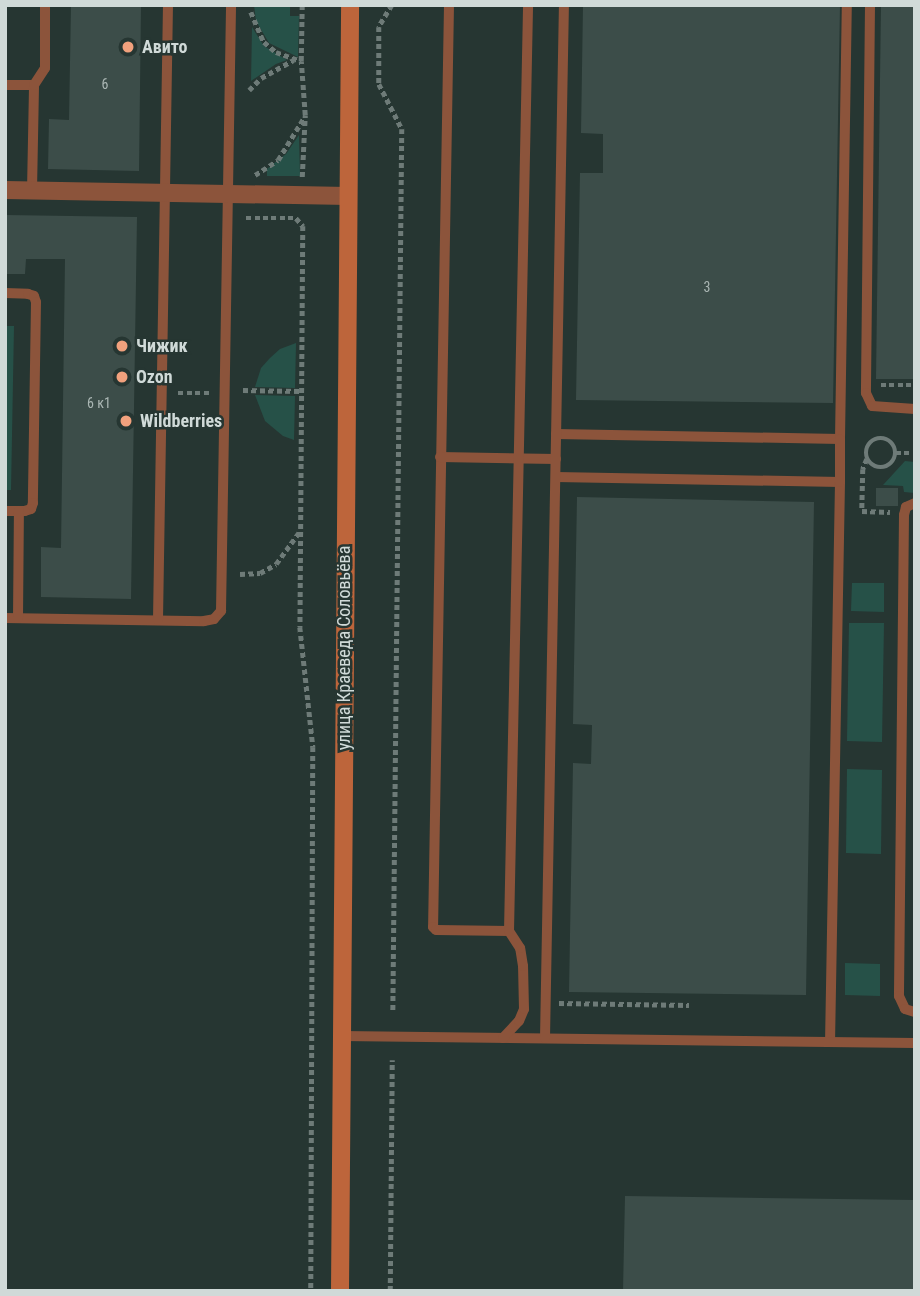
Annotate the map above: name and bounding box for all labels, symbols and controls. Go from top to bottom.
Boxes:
place label: Авито [142,36,188,58]
marker: Авито [120,39,136,55]
house number: 6 [102,76,108,92]
house number: 3 [704,279,710,295]
place label: Чижик [136,335,188,357]
marker: Чижик [114,338,130,354]
place label: Ozon [136,366,173,388]
marker: Ozon [114,369,130,385]
house number: 6 к1 [87,395,111,411]
place label: Wildberries [140,410,222,432]
marker: Wildberries [118,413,134,429]
street label: улица Краеведа Соловьёва [333,546,355,750]

